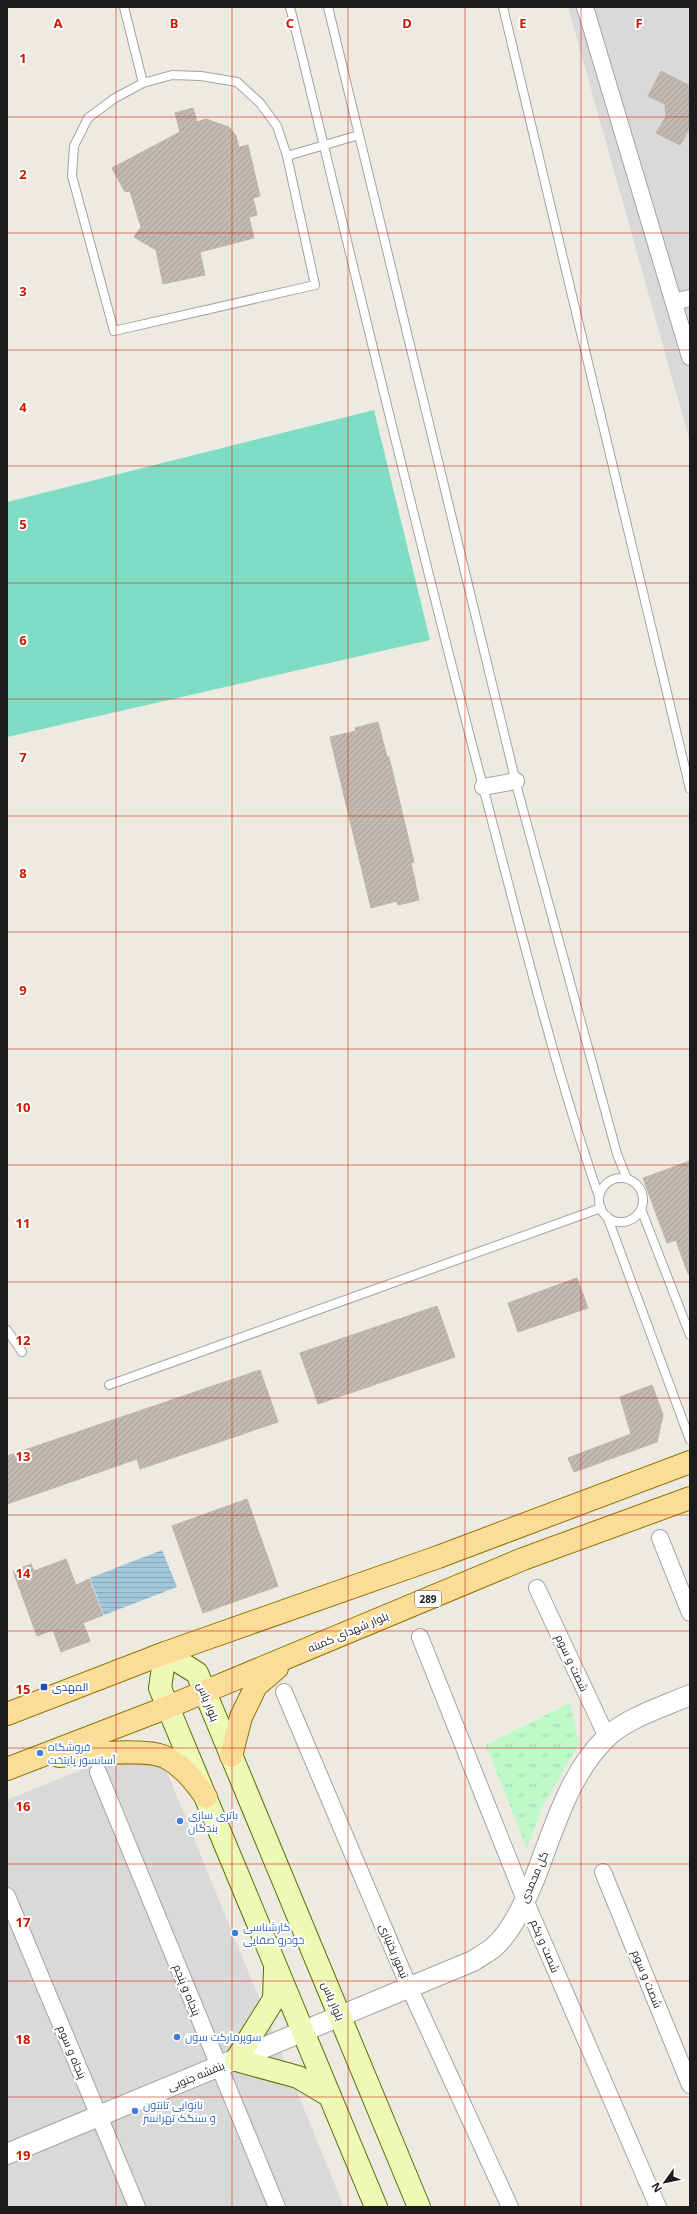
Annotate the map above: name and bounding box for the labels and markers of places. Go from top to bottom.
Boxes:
place label: المهدی [52,1679,88,1694]
marker: المهدی [39,1682,49,1692]
place label: فروشگاه آسانسور پایتخت [48,1739,116,1767]
marker: فروشگاه آسانسور پایتخت [35,1748,45,1758]
place label: باتری سازی بندگان [188,1807,238,1835]
marker: باتری سازی بندگان [175,1816,185,1826]
place label: کارشناسی خودرو صفایی [243,1919,304,1947]
marker: کارشناسی خودرو صفایی [230,1928,240,1938]
place label: سوپرمارکت سون [185,2029,261,2044]
marker: سوپرمارکت سون [172,2032,182,2042]
place label: نانوایی تانتون و سنگک تهرانسر [142,2097,216,2125]
marker: نانوایی تانتون و سنگک تهرانسر [130,2106,140,2116]

